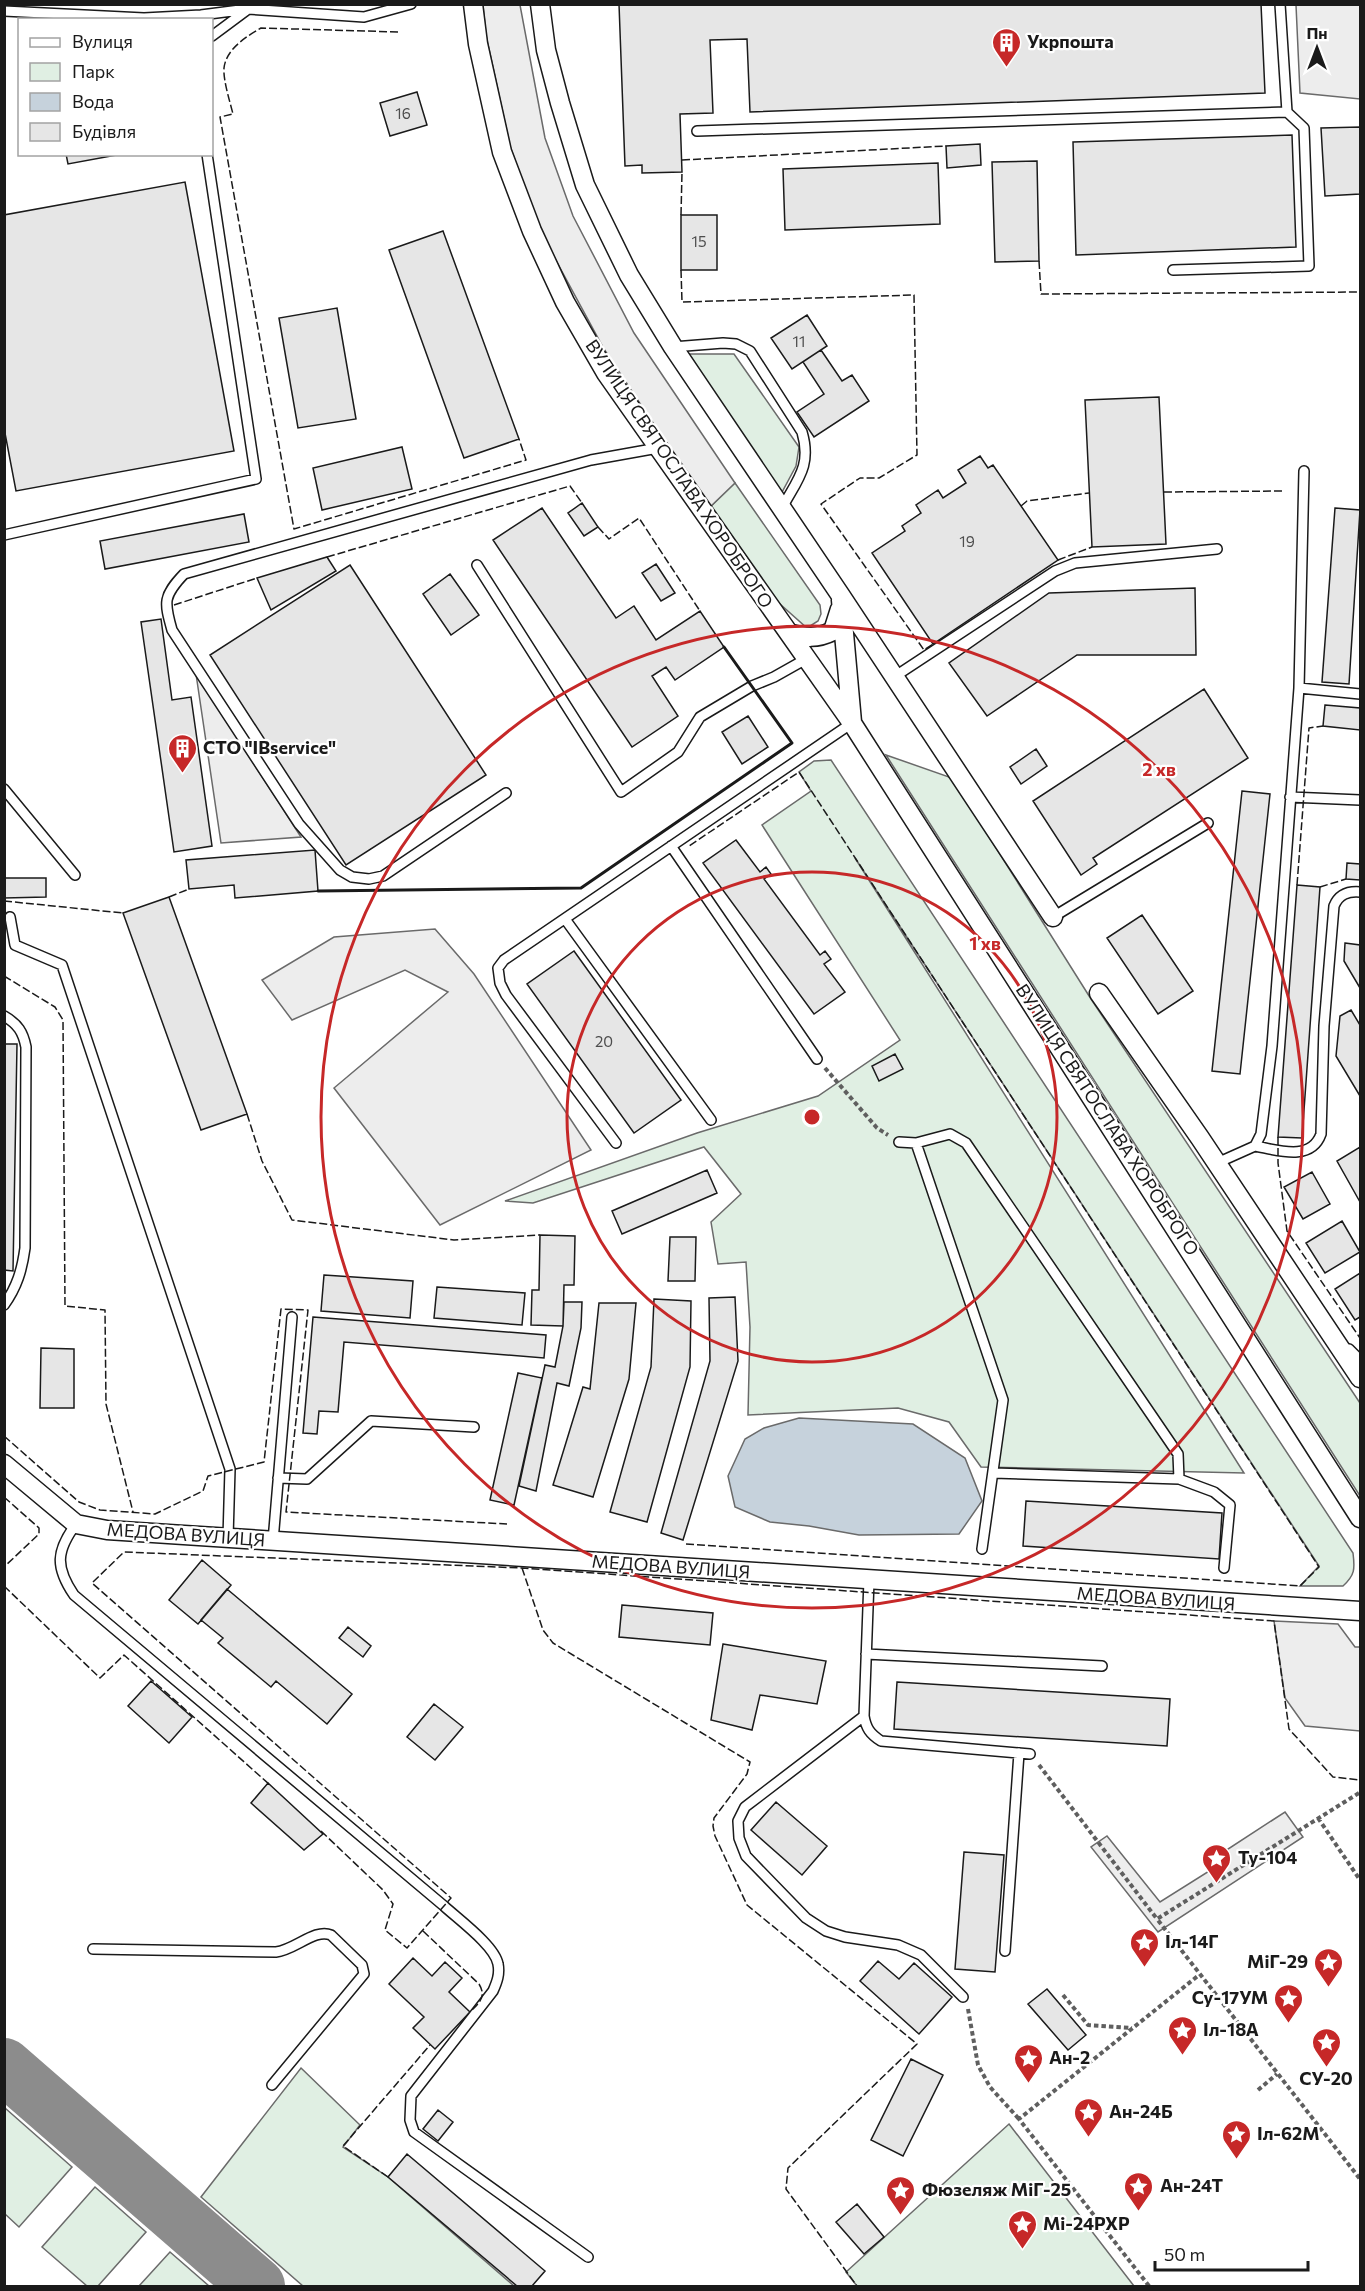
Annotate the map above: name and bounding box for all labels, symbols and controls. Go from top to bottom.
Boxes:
legend [18,18,213,156]
north arrow [1287,18,1347,78]
text: Пн [1306,23,1328,42]
building icon: Укрпошта [990,26,1022,68]
text: Вулиця [72,30,133,52]
place label: Укрпошта [1027,30,1114,52]
text: Парк [72,60,115,82]
text: Вода [72,90,114,112]
house number: 16 [395,104,411,122]
text: Будівля [72,120,136,142]
house number: 15 [691,232,707,250]
house number: 11 [793,332,805,350]
street label: ВУЛИЦЯ СВЯТОСЛАВА ХОРОБРОГО [581,335,778,612]
house number: 19 [959,532,975,550]
building icon: СТО "IBservice" [166,732,198,774]
place label: СТО "IBservice" [203,736,336,758]
text: 2 хв [1142,758,1176,780]
text: 1 хв [969,932,1001,954]
street label: ВУЛИЦЯ СВЯТОСЛАВА ХОРОБРОГО [1012,980,1204,1259]
house number: 20 [595,1032,613,1050]
centre of rings [802,1107,822,1127]
street label: МЕДОВА ВУЛИЦЯ [106,1517,266,1551]
street label: МЕДОВА ВУЛИЦЯ [591,1549,751,1583]
street label: МЕДОВА ВУЛИЦЯ [1076,1581,1236,1615]
place icon: Ту-104 [1201,1842,1233,1884]
place label: Ту-104 [1238,1846,1297,1868]
place icon: Іл-14Г [1128,1926,1160,1968]
place label: Іл-14Г [1165,1930,1219,1952]
place icon: МіГ-29 [1313,1946,1345,1988]
place label: МіГ-29 [1247,1950,1308,1972]
place icon: Су-17УМ [1273,1982,1305,2024]
place label: Су-17УМ [1192,1986,1268,2008]
place icon: Іл-18А [1166,2014,1198,2056]
place label: Іл-18А [1203,2018,1259,2040]
place icon: СУ-20 [1310,2026,1342,2068]
place icon: Ан-2 [1012,2042,1044,2084]
place label: Ан-2 [1049,2046,1090,2068]
place label: СУ-20 [1299,2067,1353,2089]
place icon: Ан-24Б [1072,2096,1104,2138]
place label: Ан-24Б [1109,2100,1173,2122]
place icon: Іл-62М [1220,2118,1252,2160]
place label: Іл-62М [1257,2122,1320,2144]
place icon: Ан-24Т [1123,2170,1155,2212]
place icon: Фюзеляж МіГ-25 [885,2174,917,2216]
place label: Ан-24Т [1160,2174,1223,2196]
place label: Фюзеляж МіГ-25 [922,2178,1071,2200]
place icon: Мі-24РХР [1006,2208,1038,2250]
place label: Мі-24РХР [1043,2212,1130,2234]
scale bar [1155,2234,1308,2272]
text: 50 m [1164,2243,1205,2265]

